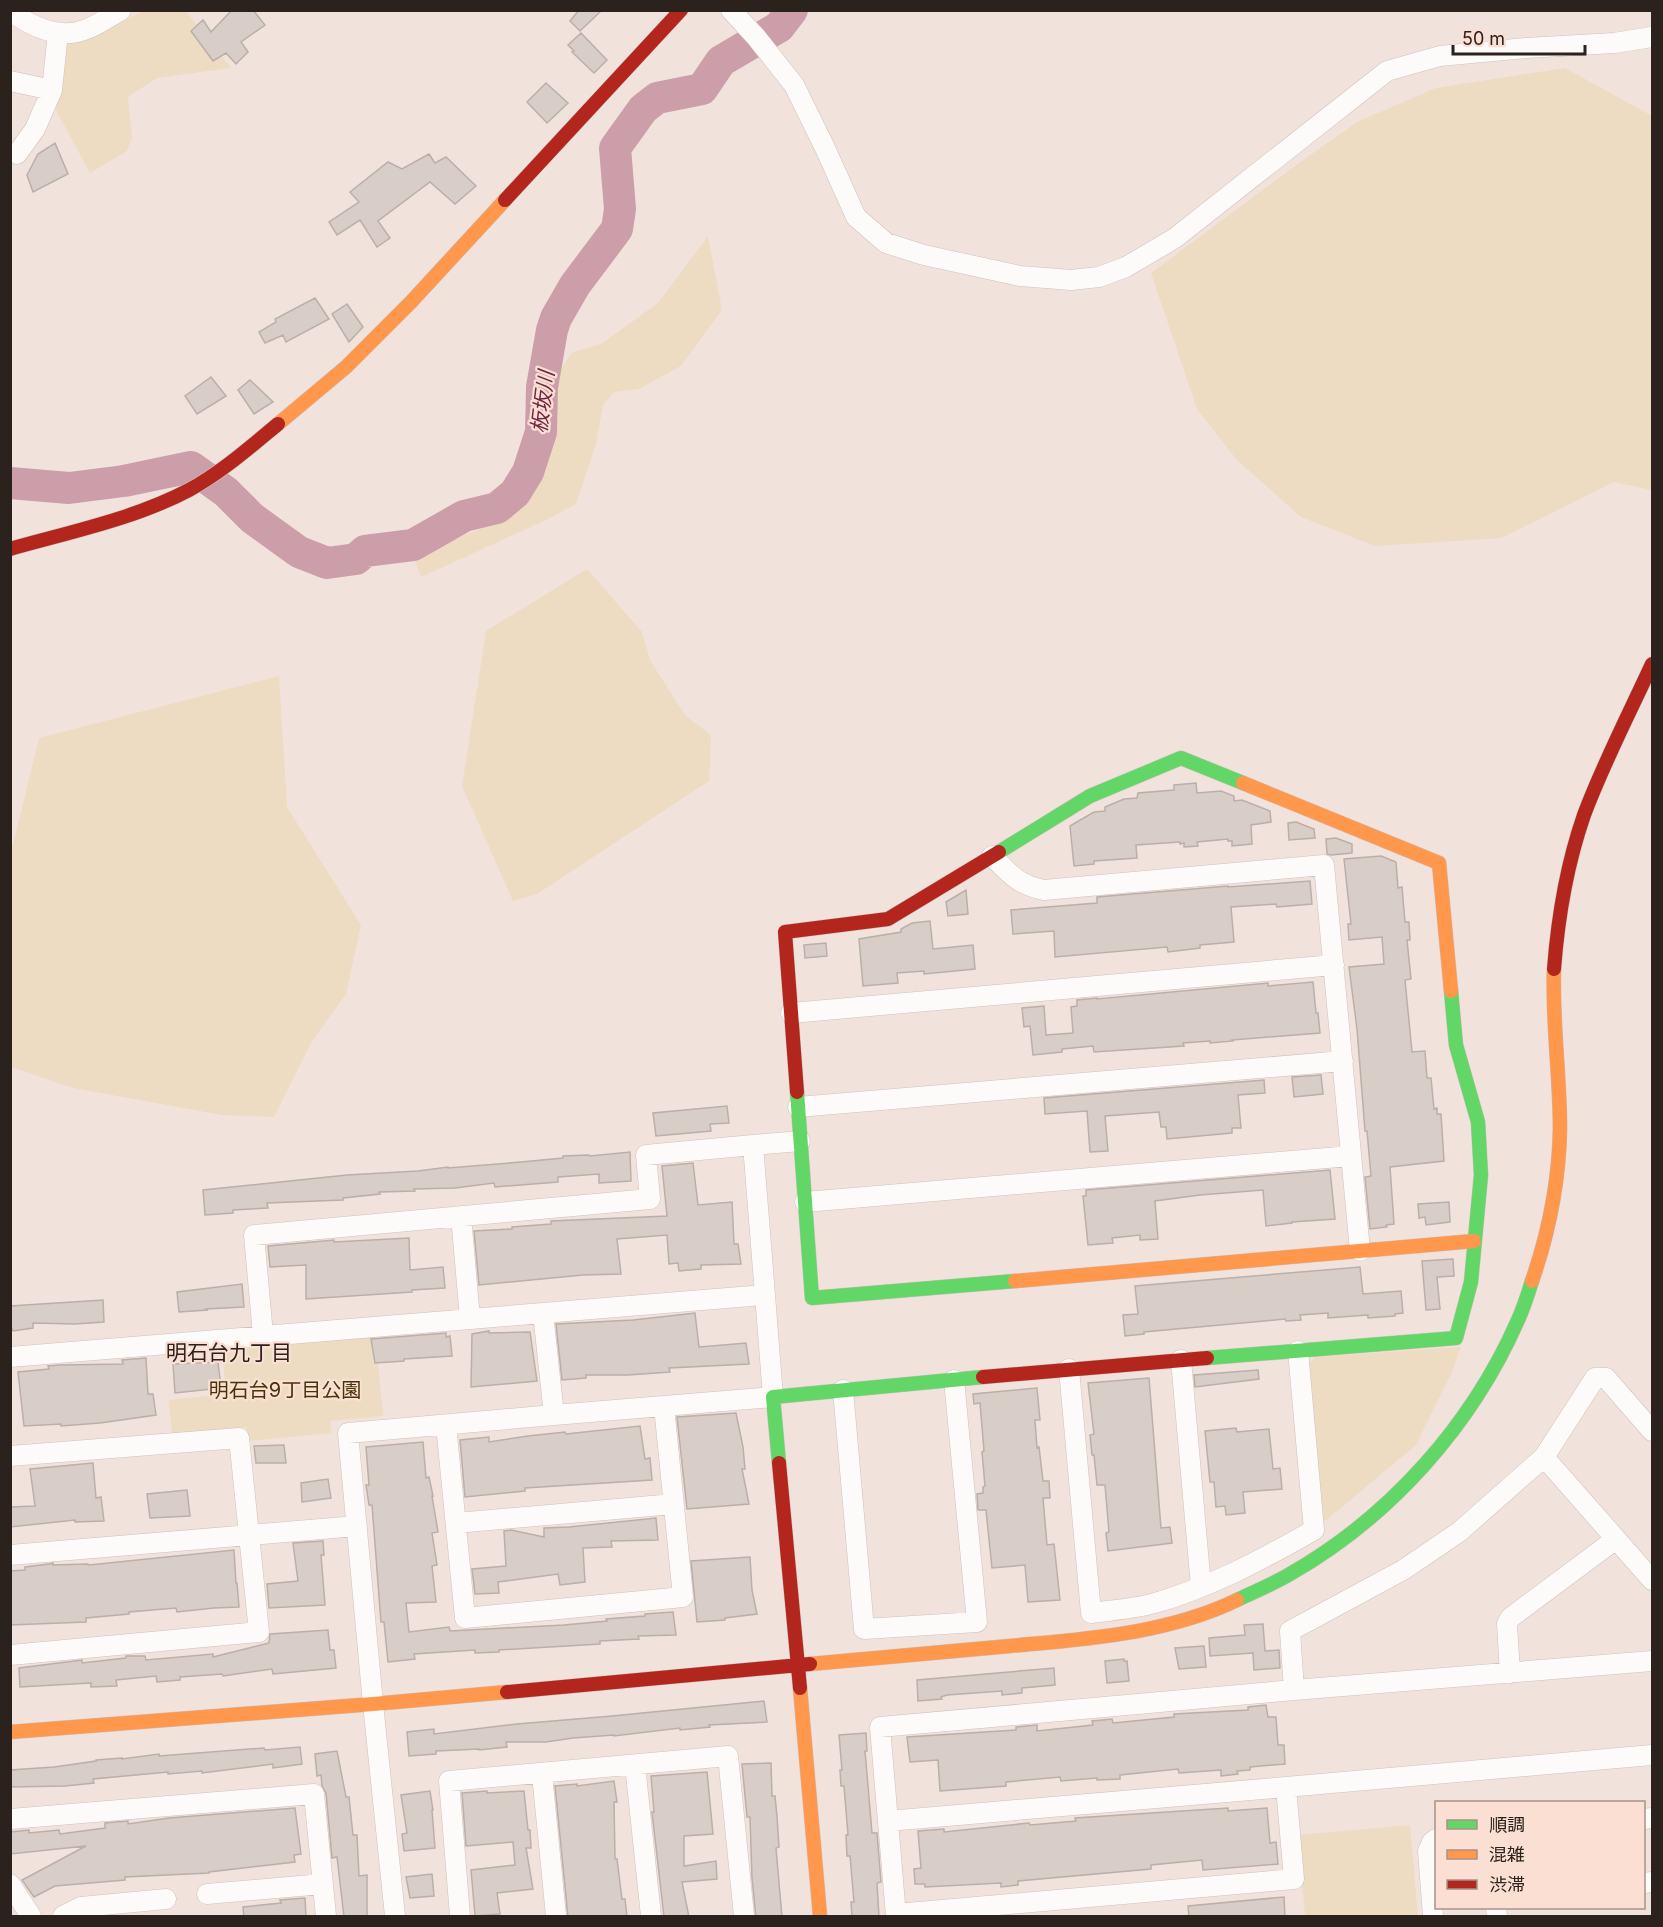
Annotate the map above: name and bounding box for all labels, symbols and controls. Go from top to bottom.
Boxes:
scale bar [1453,18,1585,56]
text: 50 m [1462,28,1505,49]
water label: 板坂川 [526,367,559,435]
district label: 明石台九丁目 [166,1340,292,1365]
park label: 明石台9丁目公園 [209,1378,361,1402]
legend [1435,1801,1645,1909]
text: 順調 [1489,1814,1525,1835]
text: 混雑 [1489,1844,1525,1865]
text: 渋滞 [1489,1874,1525,1895]

